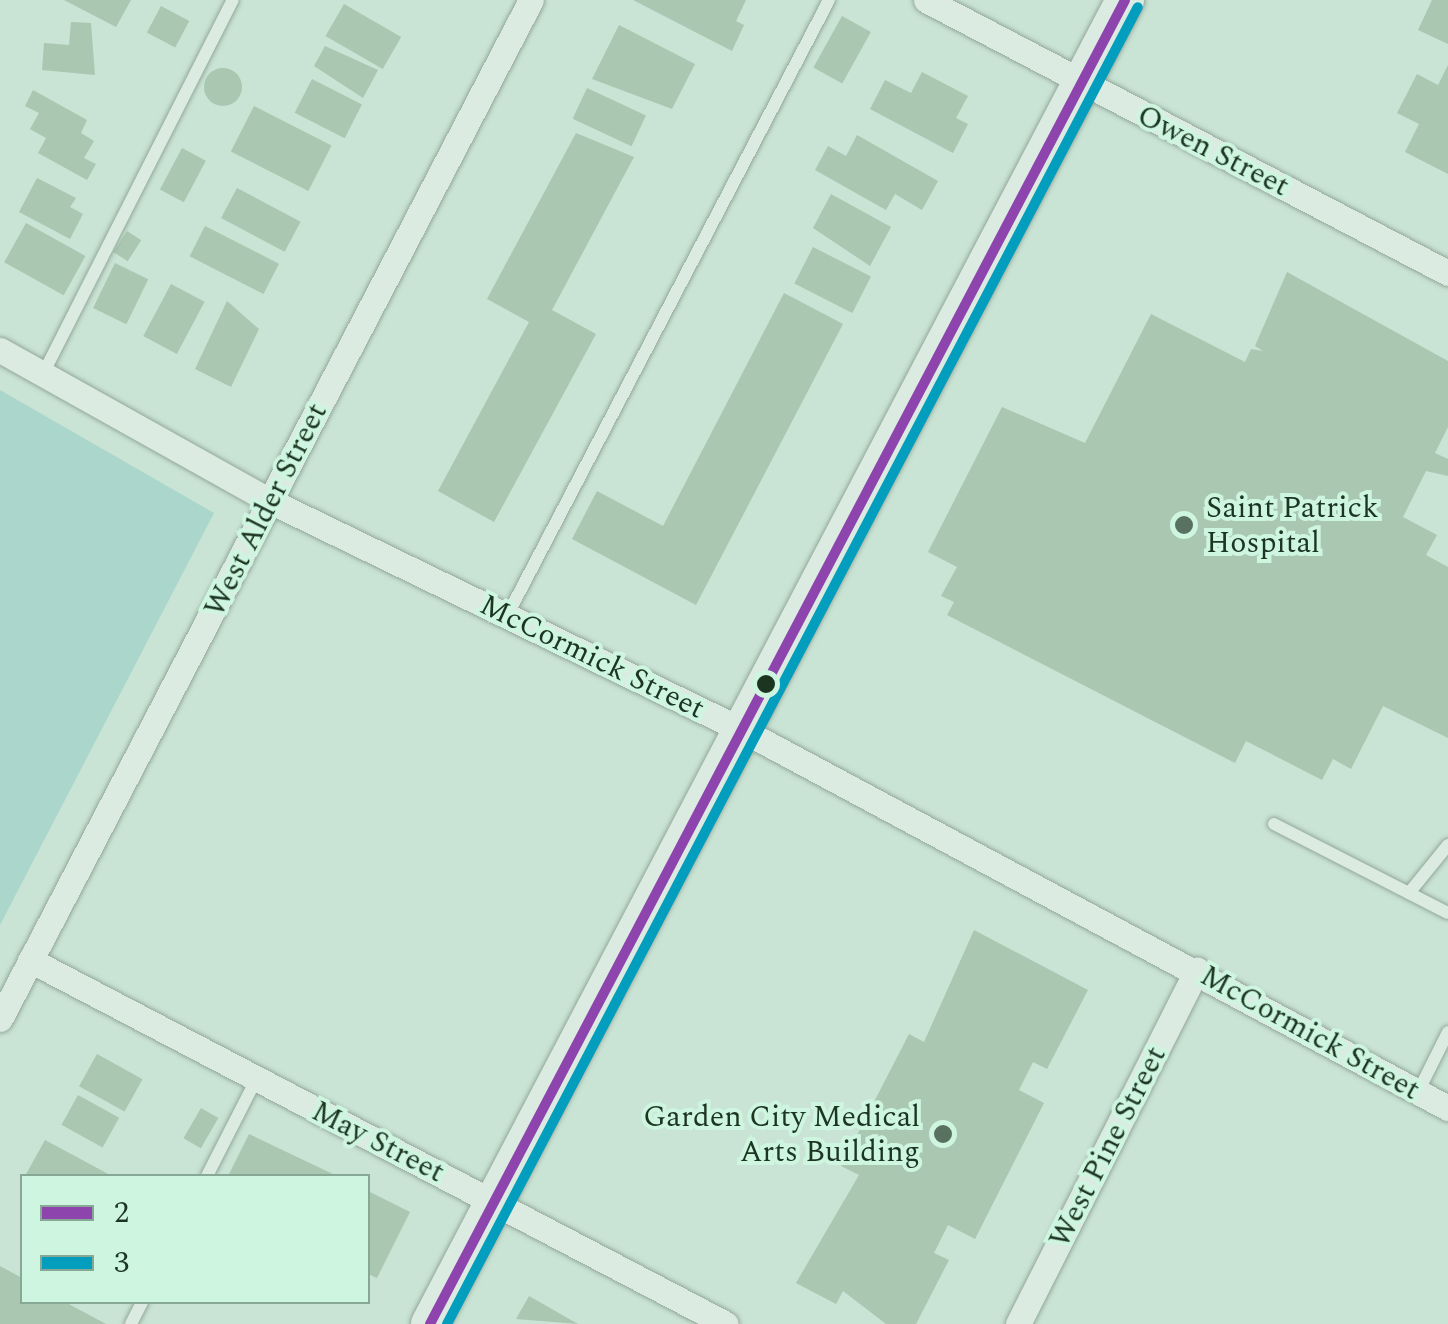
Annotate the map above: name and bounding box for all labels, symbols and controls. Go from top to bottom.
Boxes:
street label: Owen Street [1131,97,1295,205]
street label: West Alder Street [197,397,335,623]
place label: Saint Patrick Hospital [1206,490,1379,560]
marker: Saint Patrick Hospital [1171,512,1197,538]
street label: McCormick Street [474,587,710,727]
unlabelled marker [756,674,776,694]
street label: McCormick Street [1194,958,1426,1108]
street label: West Pine Street [1042,1040,1174,1254]
street label: May Street [306,1093,450,1191]
place label: Garden City Medical Arts Building [643,1099,920,1170]
marker: Garden City Medical Arts Building [930,1121,956,1147]
legend [20,1174,370,1304]
text: 2 [114,1190,129,1236]
text: 3 [114,1240,129,1286]

